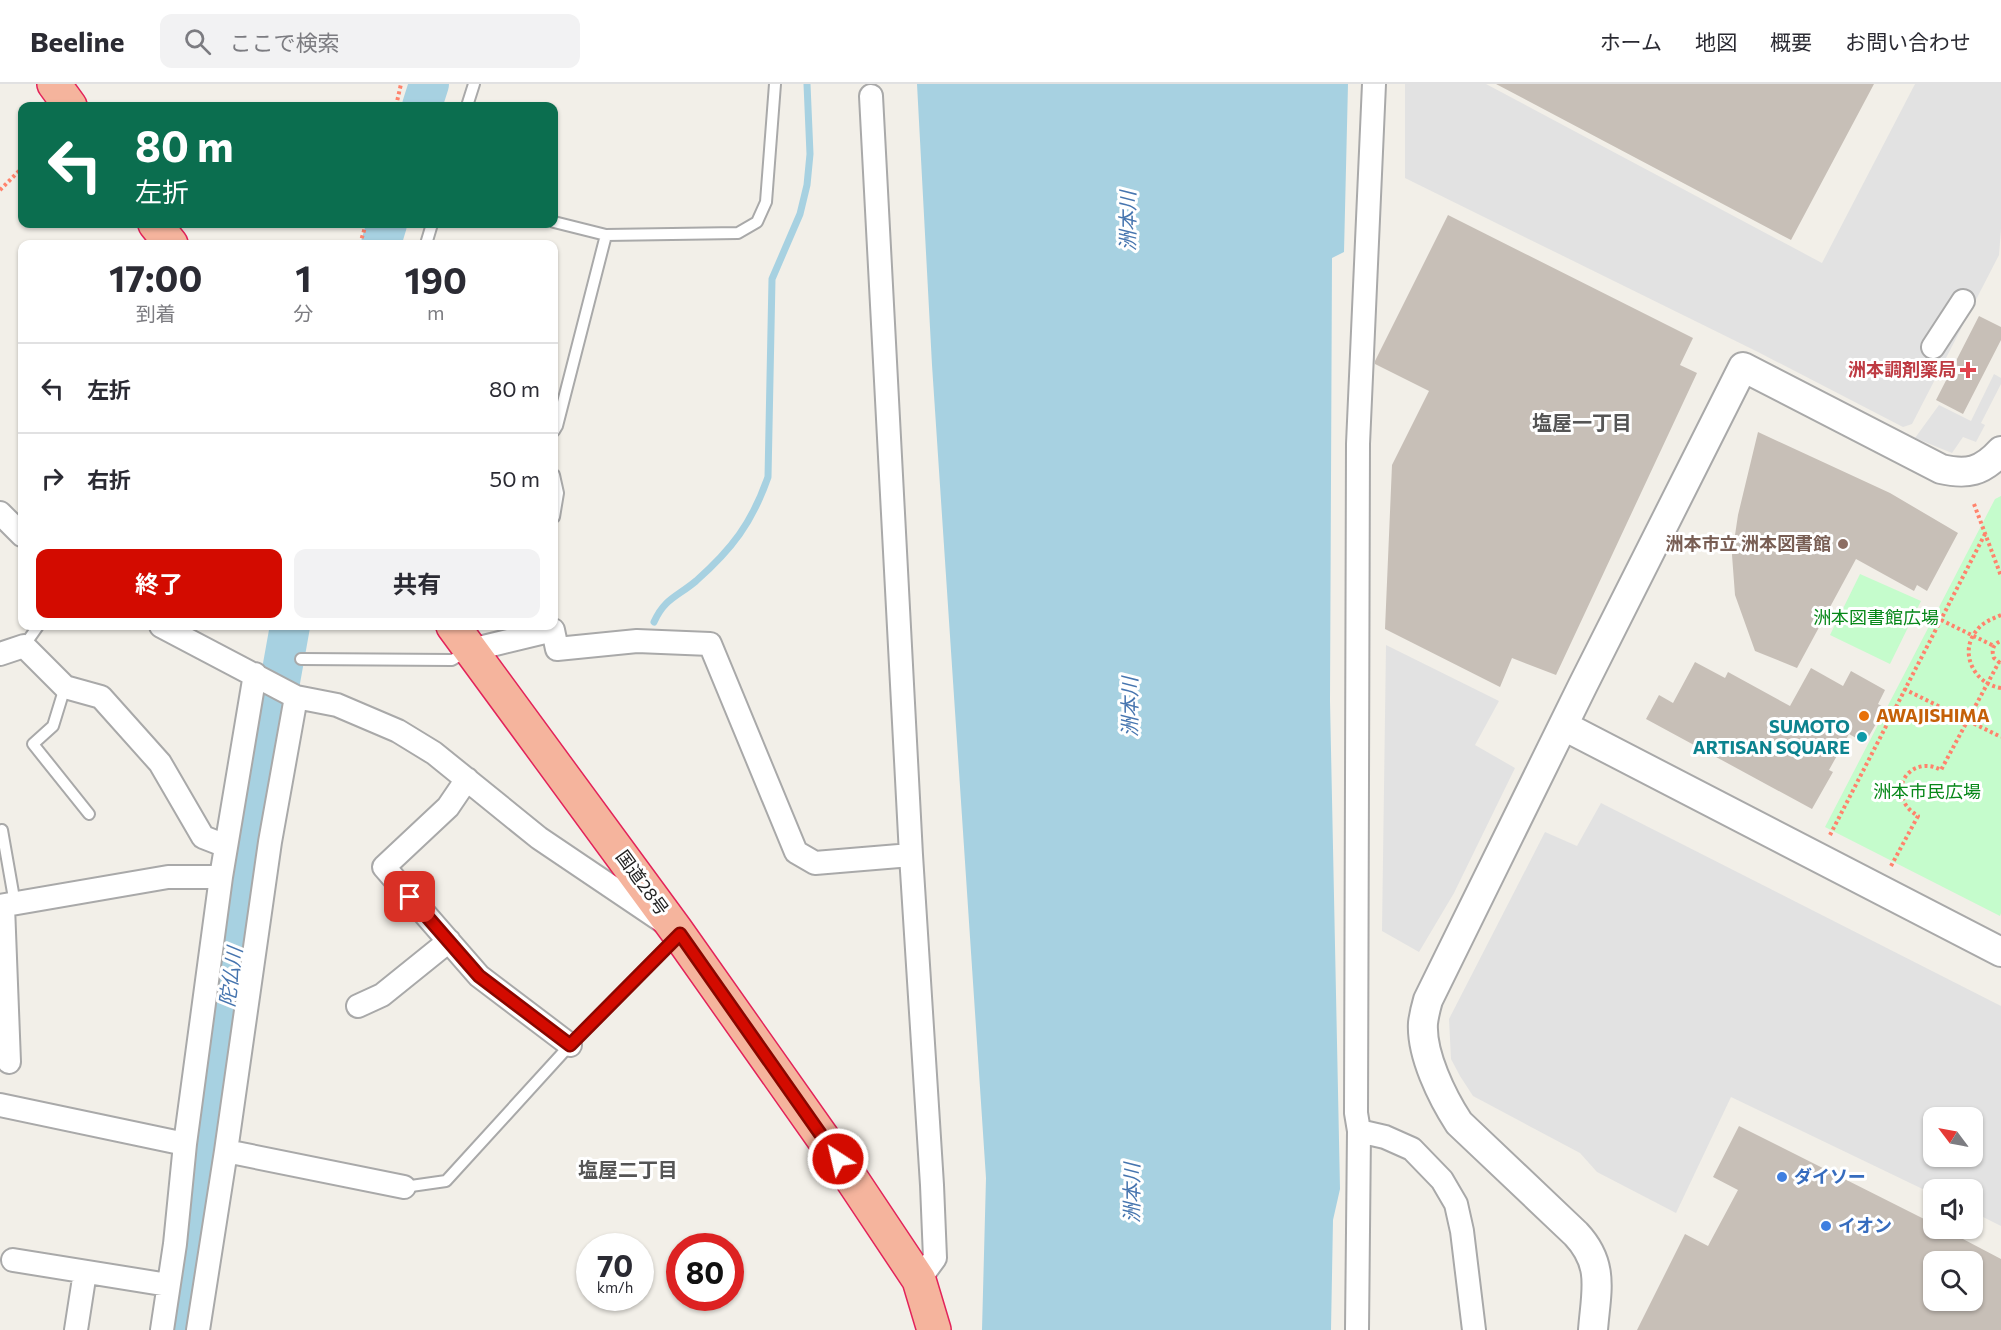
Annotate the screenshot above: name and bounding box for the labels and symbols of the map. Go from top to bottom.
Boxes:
water label: 洲本川 [1115,189,1139,251]
place label: 洲本調剤薬局 [1848,358,1956,380]
marker: 洲本調剤薬局 [1961,363,1975,377]
district label: 塩屋一丁目 [1532,410,1632,434]
place label: 洲本市立 洲本図書館 [1666,532,1831,554]
marker: 洲本市立 洲本図書館 [1836,537,1850,551]
park label: 洲本図書館広場 [1813,606,1939,628]
water label: 洲本川 [1117,675,1141,737]
place label: AWAJISHIMA [1876,704,1990,726]
marker: AWAJISHIMA [1857,709,1871,723]
place label: SUMOTO ARTISAN SQUARE [1693,715,1850,758]
marker: SUMOTO ARTISAN SQUARE [1855,730,1869,744]
park label: 洲本市民広場 [1873,780,1981,802]
street label: 国道28号 [612,846,674,919]
pin [384,871,435,922]
water label: 陀仏川 [214,944,246,1008]
north arrow [1923,1107,1983,1167]
position arrow [806,1127,870,1191]
district label: 塩屋二丁目 [578,1157,678,1181]
water label: 洲本川 [1119,1161,1143,1223]
place label: ダイソー [1794,1165,1866,1187]
marker: ダイソー [1775,1170,1789,1184]
place label: イオン [1838,1214,1892,1236]
marker: イオン [1819,1219,1833,1233]
speed limit sign: 80 [666,1233,744,1311]

